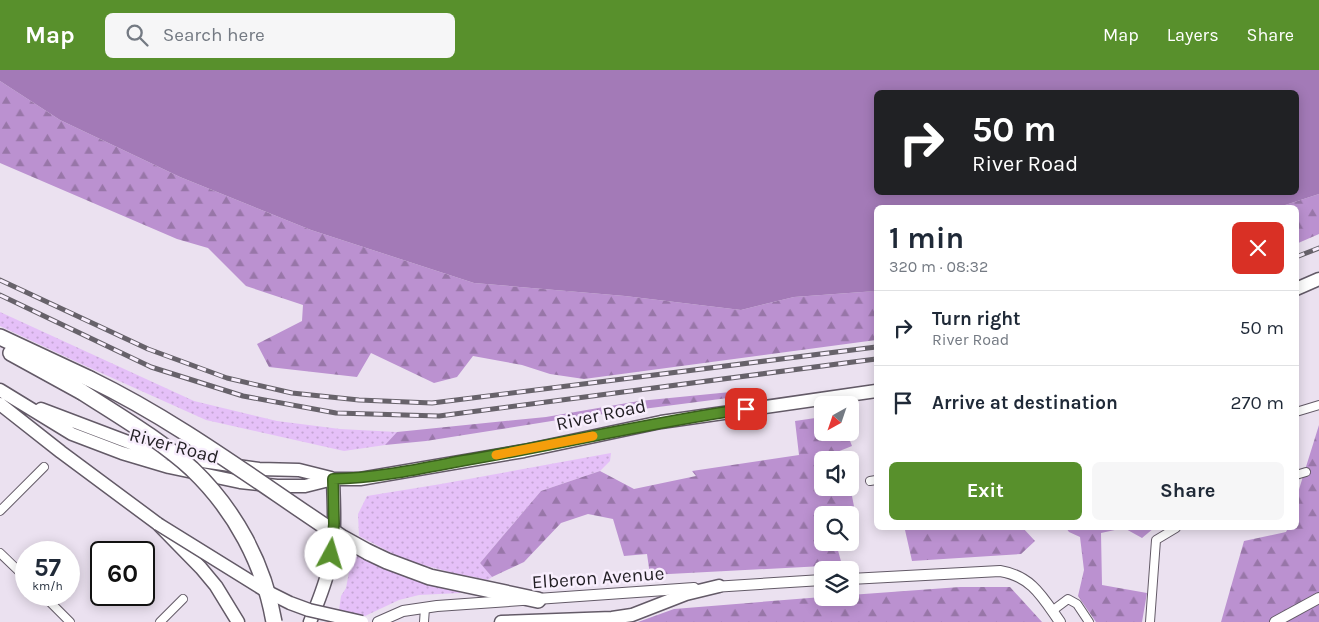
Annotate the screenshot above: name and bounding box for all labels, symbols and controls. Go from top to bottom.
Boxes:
search box [105,13,455,58]
text: Map [25,21,75,49]
icon: search [123,21,151,49]
text: Search here [163,24,265,46]
text: Map [1103,24,1139,46]
text: Layers [1167,24,1219,46]
text: Share [1247,24,1294,46]
text: 50 m [972,109,1057,150]
icon: right [889,110,954,175]
text: River Road [972,151,1078,177]
text: 1 min [889,220,964,256]
button: close [1232,222,1284,274]
text: 320 m · 08:32 [889,257,988,276]
text: Turn right [932,308,1021,330]
icon: right [889,314,917,342]
text: 50 m [1240,317,1284,339]
text: River Road [932,330,1009,349]
pin [725,388,767,430]
icon: arrive [889,389,917,417]
text: Arrive at destination [932,392,1118,414]
text: 270 m [1231,392,1284,414]
street label: River Road [554,395,648,435]
icon: arrive [732,395,760,423]
north arrow [814,396,859,441]
map controls [814,396,859,606]
street label: River Road [127,424,221,468]
button: sound [814,451,859,496]
button: Exit [889,462,1082,520]
button: Share [1092,462,1284,520]
button: search [814,506,859,551]
position arrow [304,527,356,579]
speed limit sign: 60 [90,541,155,606]
text: 57 [34,553,61,582]
button: layers [814,561,859,606]
street label: Elberon Avenue [531,562,665,594]
text: km/h [32,579,63,593]

